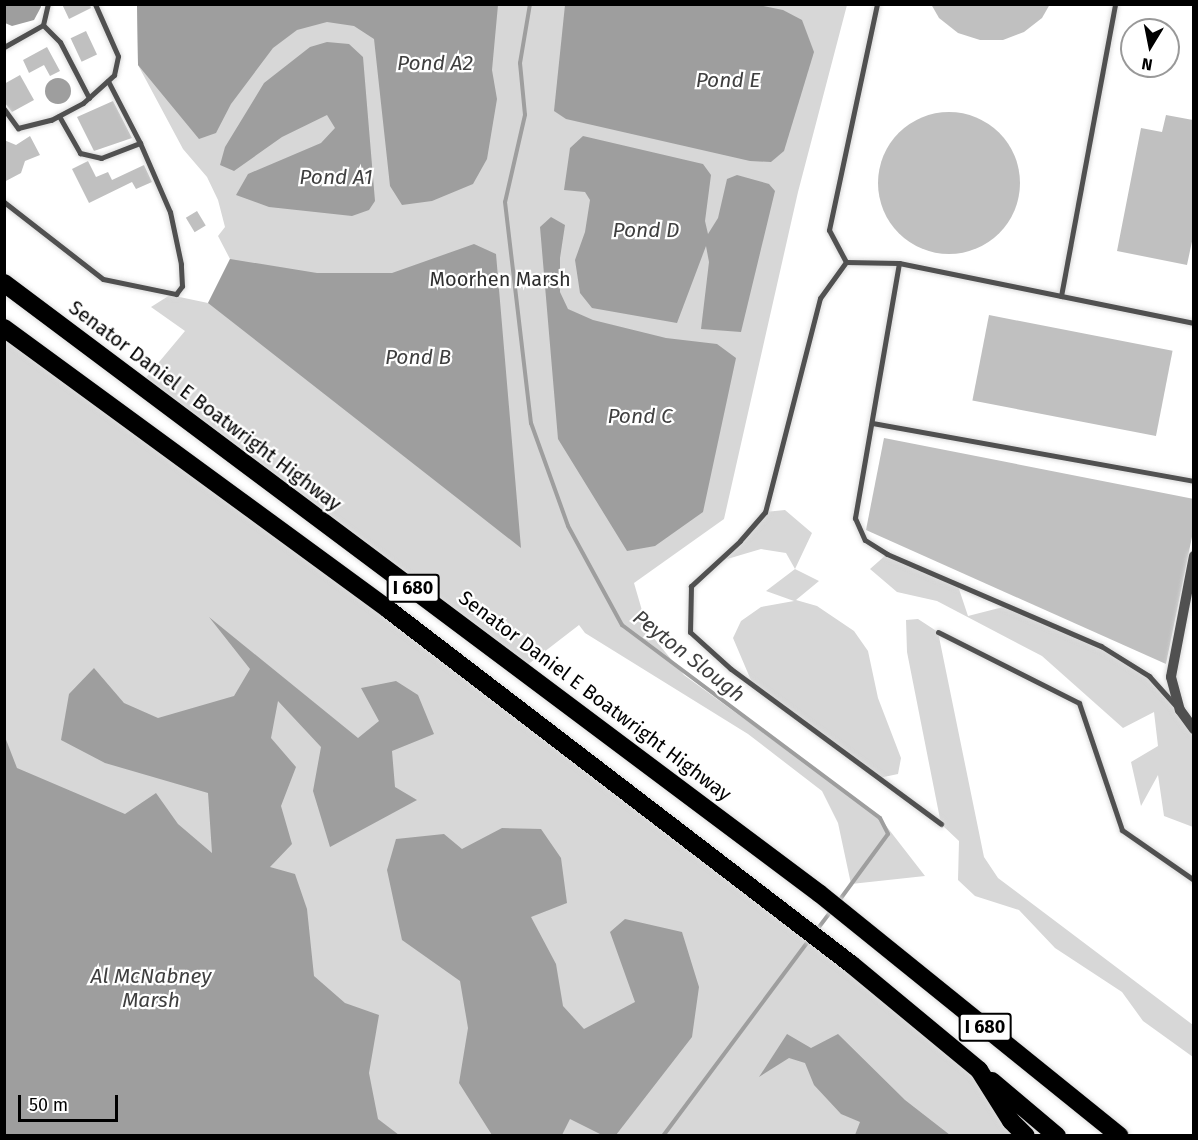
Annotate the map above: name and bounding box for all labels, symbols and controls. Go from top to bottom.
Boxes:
north arrow [1120,18,1180,78]
water label: Pond A2 [397,50,473,76]
text: N [1140,54,1154,75]
water label: Pond E [696,67,760,93]
water label: Pond A1 [299,164,373,190]
water label: Pond D [613,217,679,243]
park label: Moorhen Marsh [429,267,571,291]
street label: Senator Daniel E Boatwright Highway [64,296,346,516]
water label: Pond B [385,344,451,370]
water label: Pond C [607,403,673,429]
road number: I 680 [386,573,440,603]
street label: Senator Daniel E Boatwright Highway [454,586,736,806]
water label: Peyton Slough [628,604,750,708]
water label: Al McNabney Marsh [91,963,211,1013]
road number: I 680 [958,1012,1012,1042]
scale bar [21,1083,122,1121]
text: 50 m [29,1094,68,1116]

